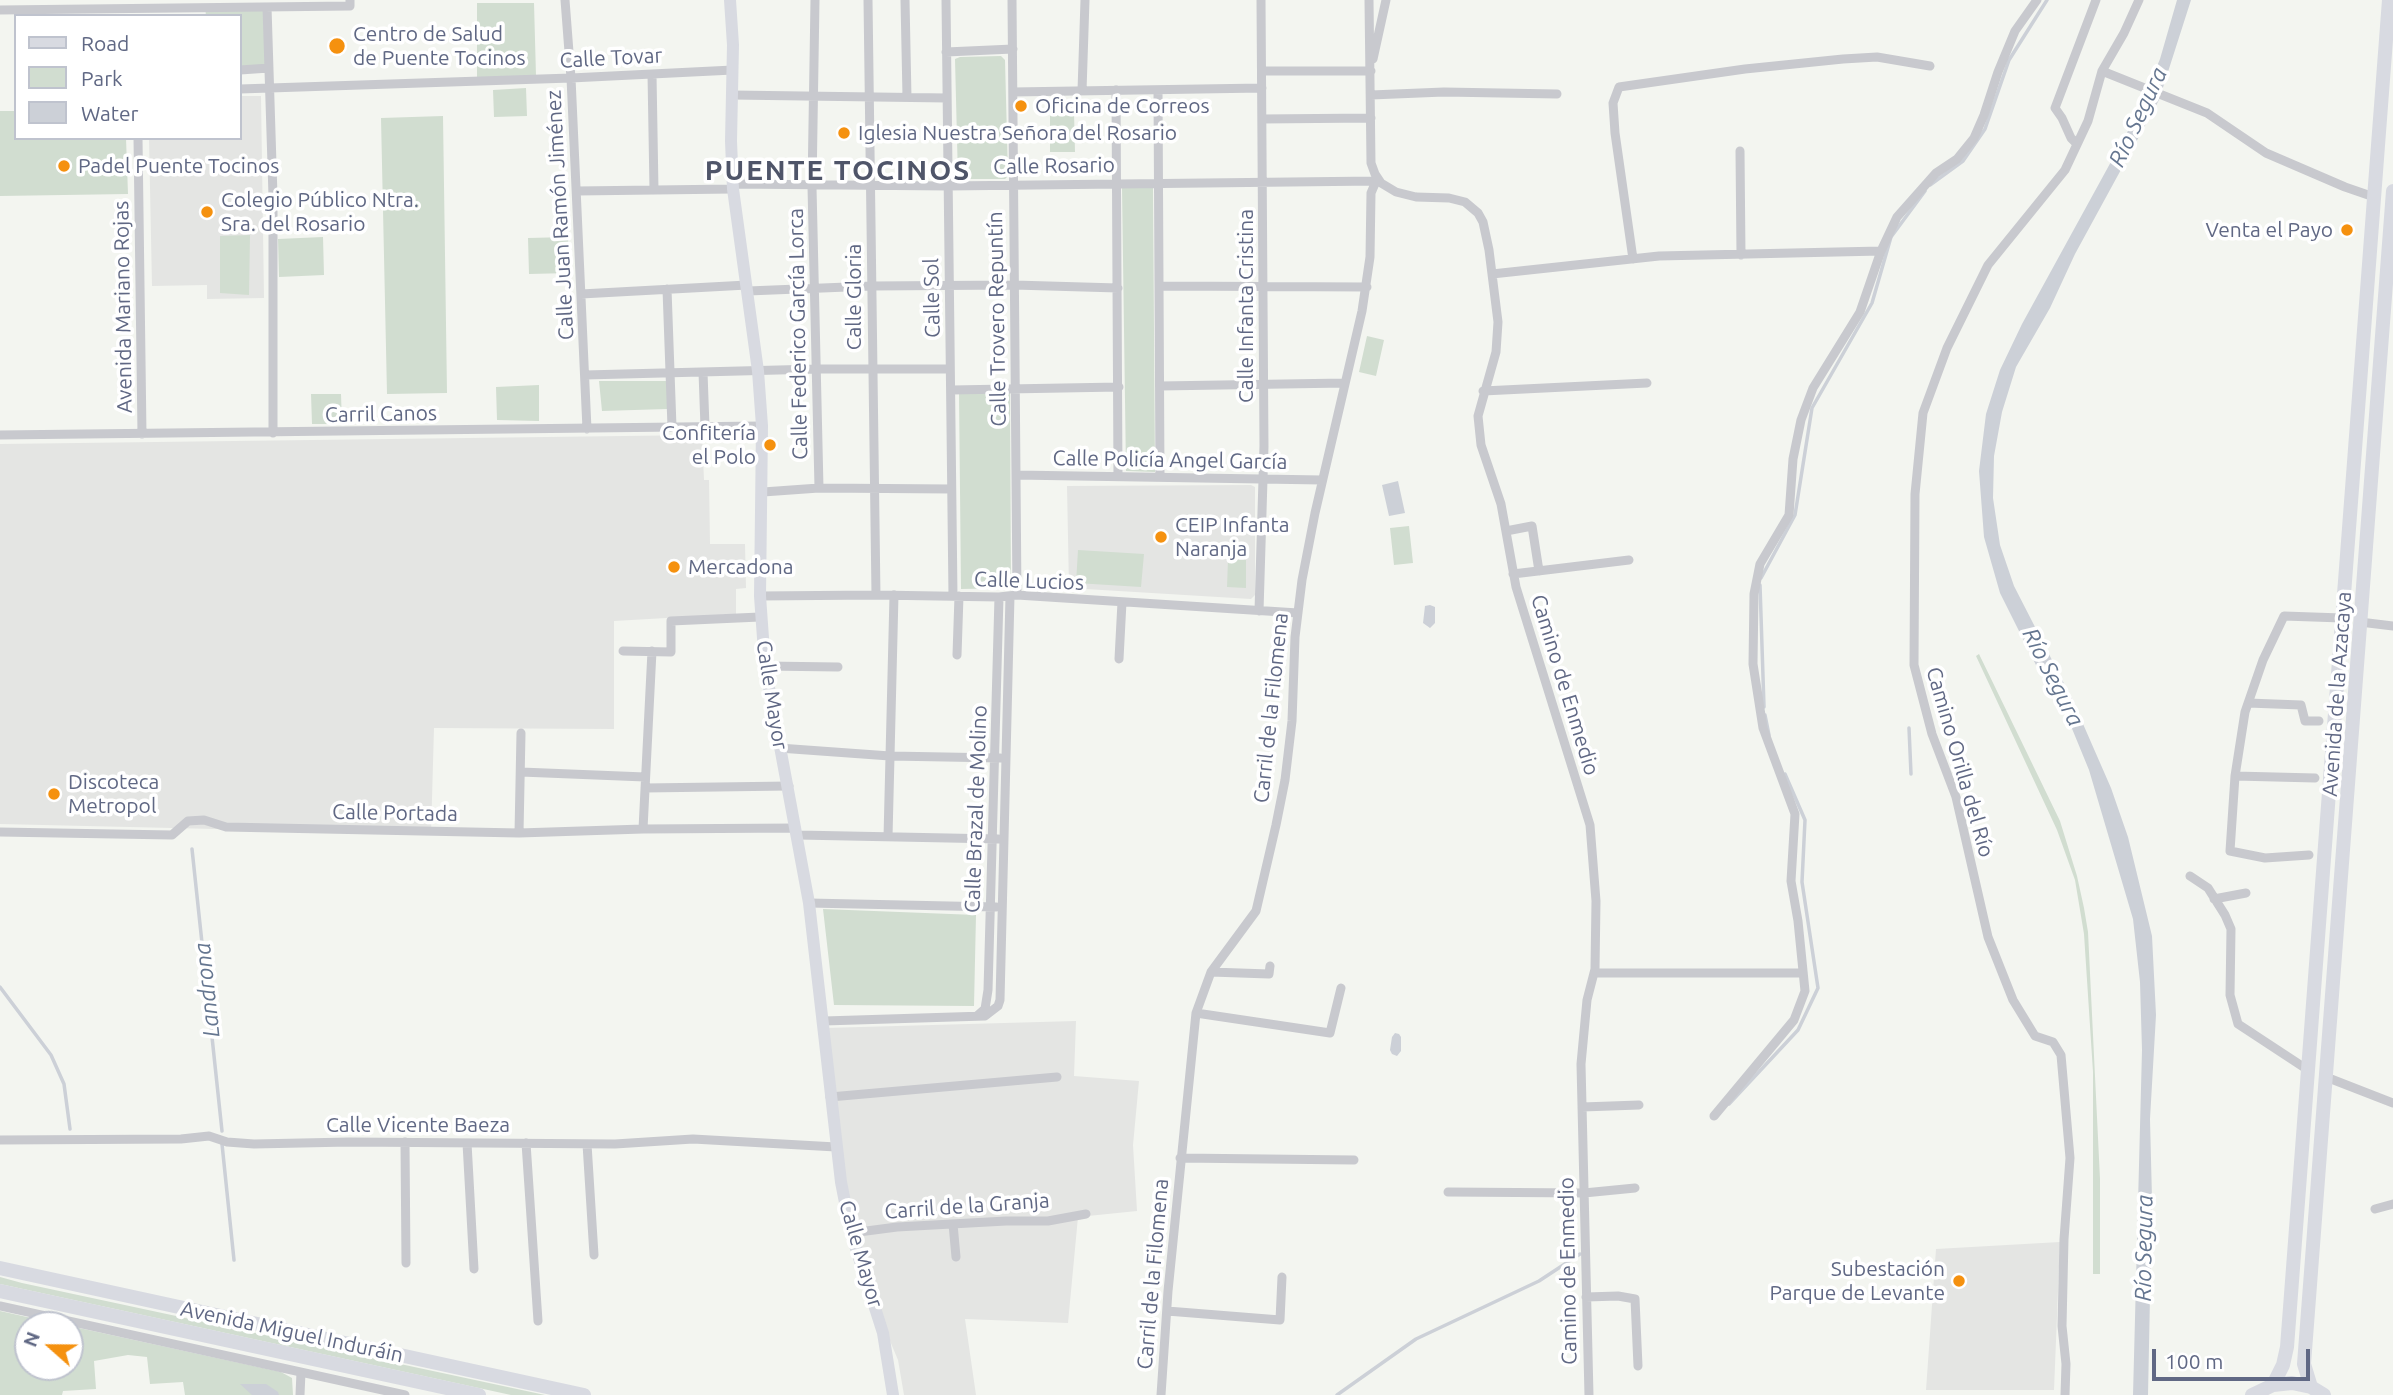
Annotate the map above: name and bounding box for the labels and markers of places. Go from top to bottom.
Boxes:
place label: Centro de Salud de Puente Tocinos [353,21,526,71]
marker: Centro de Salud de Puente Tocinos [327,36,347,56]
place label: Oficina de Correos [1035,93,1210,119]
marker: Oficina de Correos [1013,98,1029,114]
place label: Iglesia Nuestra Señora del Rosario [858,120,1177,146]
marker: Iglesia Nuestra Señora del Rosario [836,125,852,141]
place label: Padel Puente Tocinos [78,153,279,179]
marker: Padel Puente Tocinos [56,158,72,174]
place label: Colegio Público Ntra. Sra. del Rosario [221,187,419,237]
marker: Colegio Público Ntra. Sra. del Rosario [199,204,215,220]
place label: Venta el Payo [2206,217,2333,243]
marker: Venta el Payo [2339,222,2355,238]
place label: Confitería el Polo [662,420,756,470]
marker: Confitería el Polo [762,437,778,453]
place label: CEIP Infanta Naranja [1175,512,1290,562]
marker: CEIP Infanta Naranja [1153,529,1169,545]
place label: Mercadona [688,554,794,580]
marker: Mercadona [666,559,682,575]
place label: Discoteca Metropol [68,769,159,819]
marker: Discoteca Metropol [46,786,62,802]
place label: Subestación Parque de Levante [1769,1256,1945,1306]
marker: Subestación Parque de Levante [1951,1273,1967,1289]

